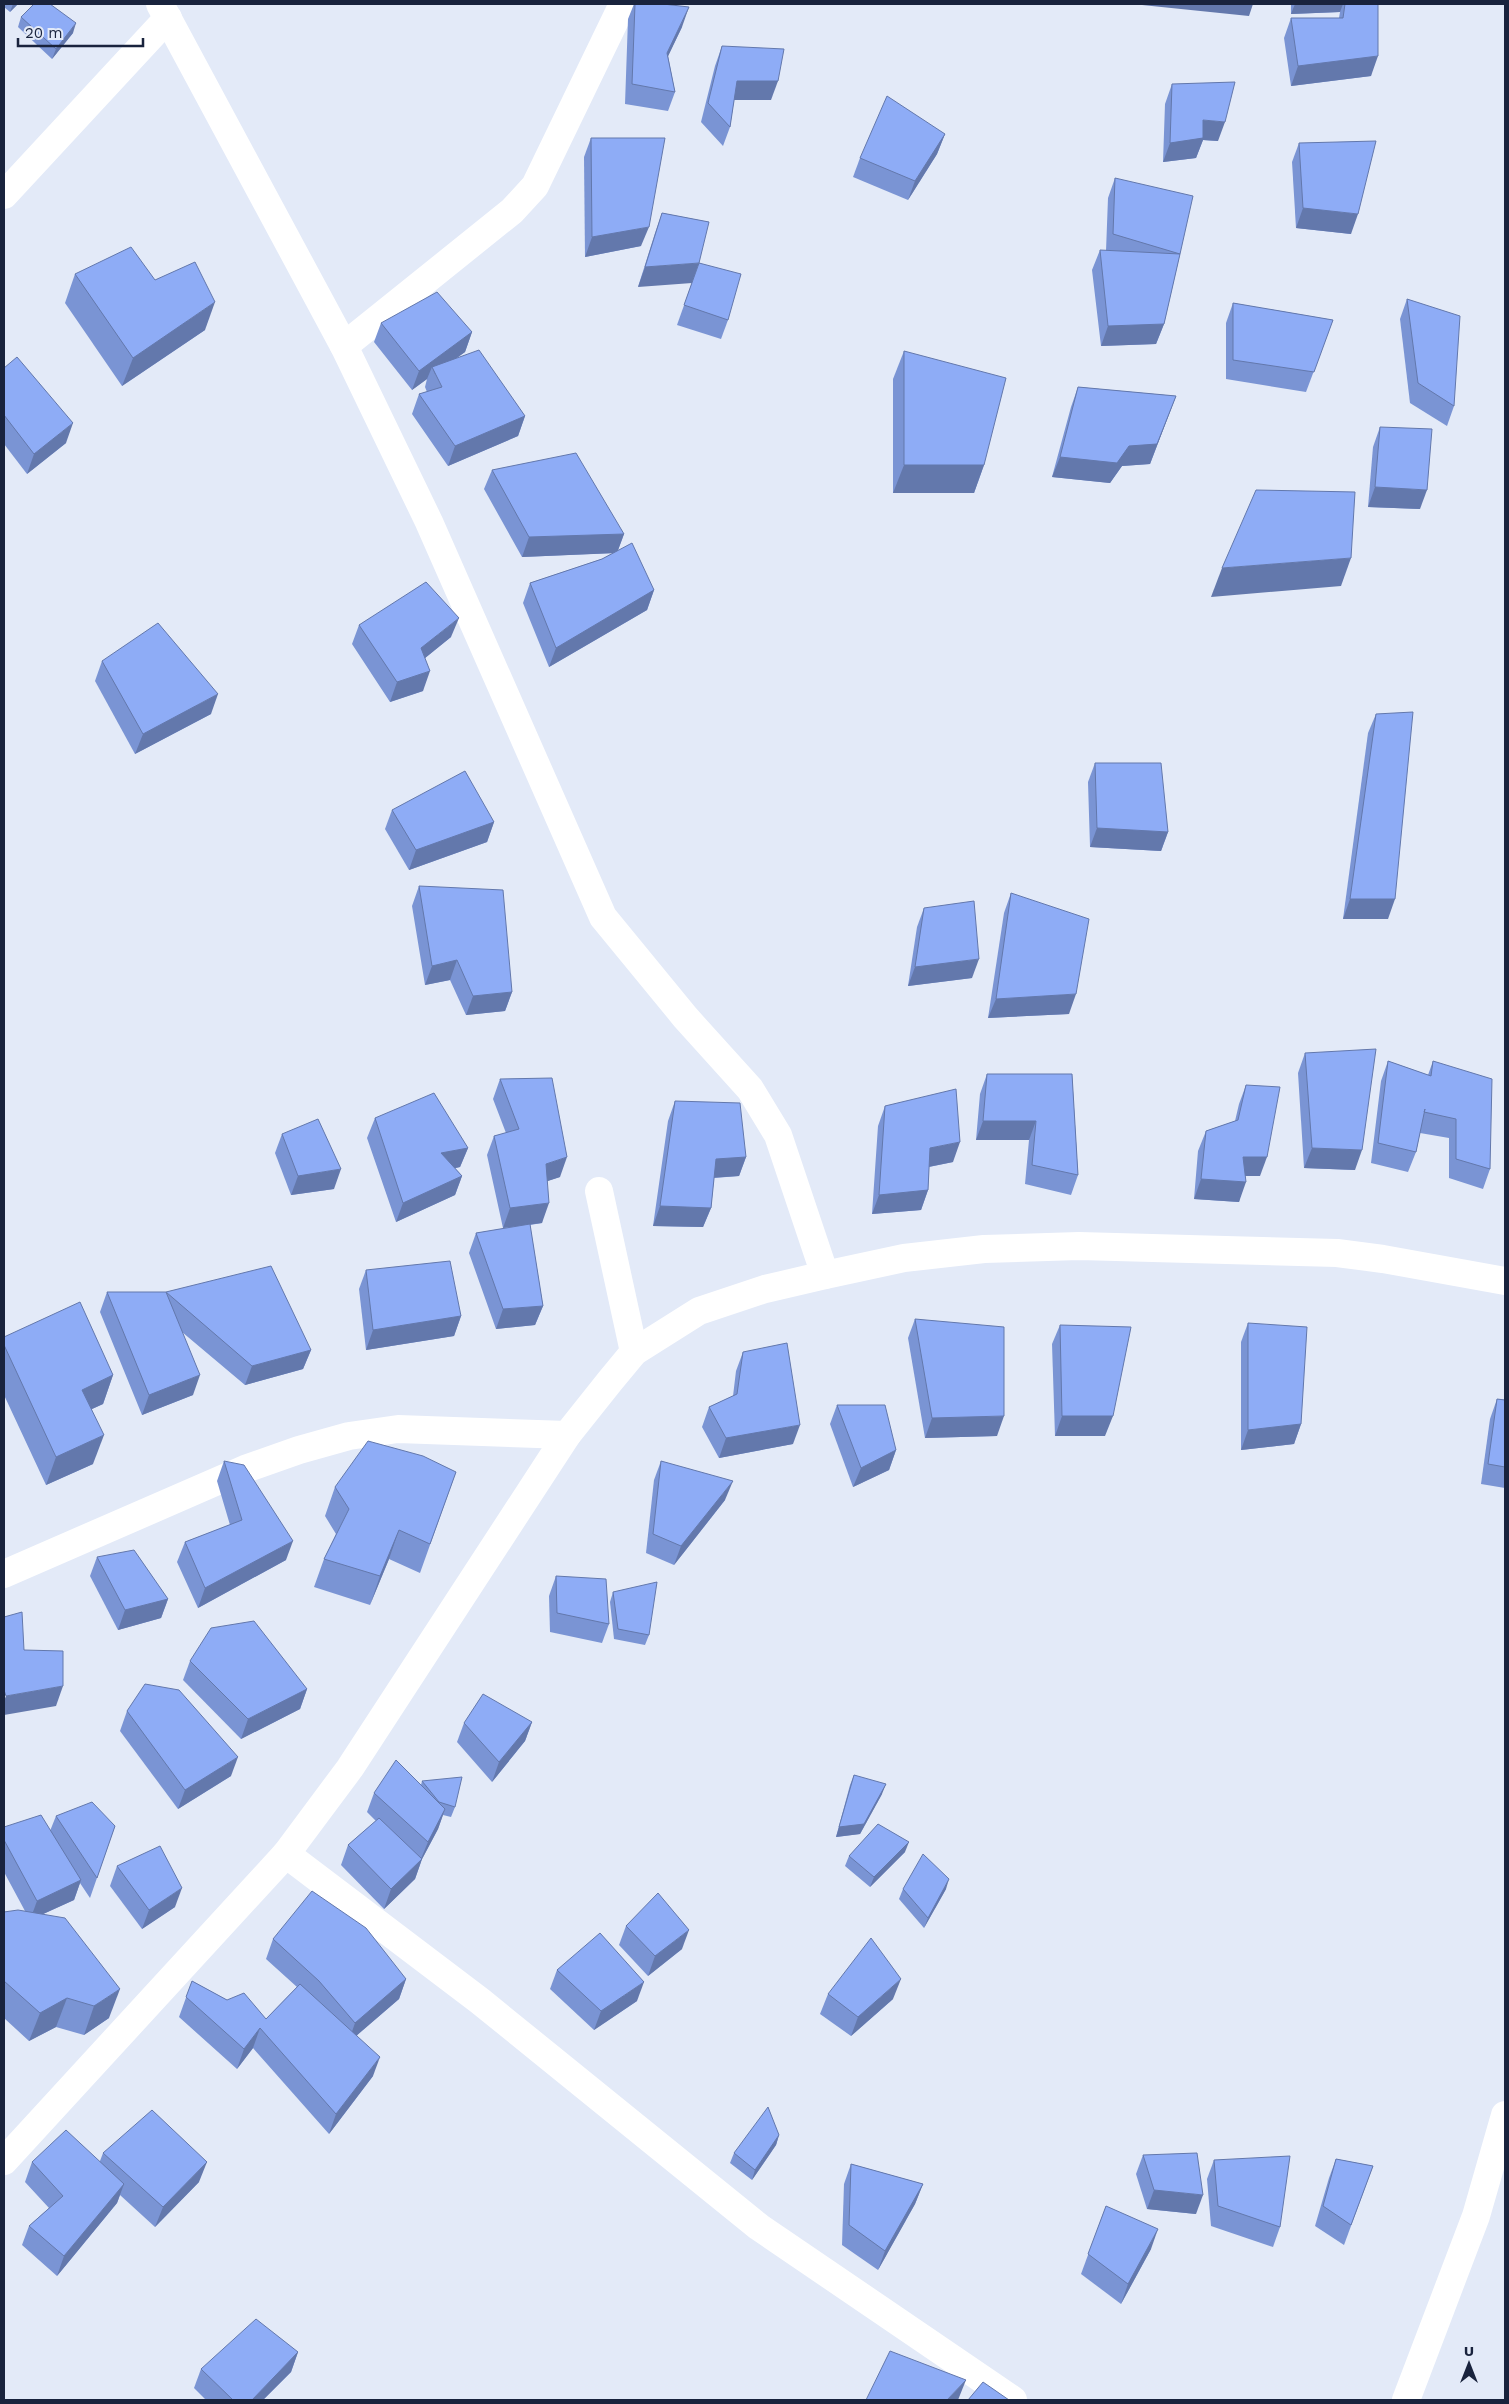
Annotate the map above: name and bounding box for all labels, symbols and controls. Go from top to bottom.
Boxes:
scale bar [18,15,142,47]
text: 20 m [25,24,63,42]
north arrow [1444,2339,1494,2389]
text: U [1464,2343,1474,2359]

